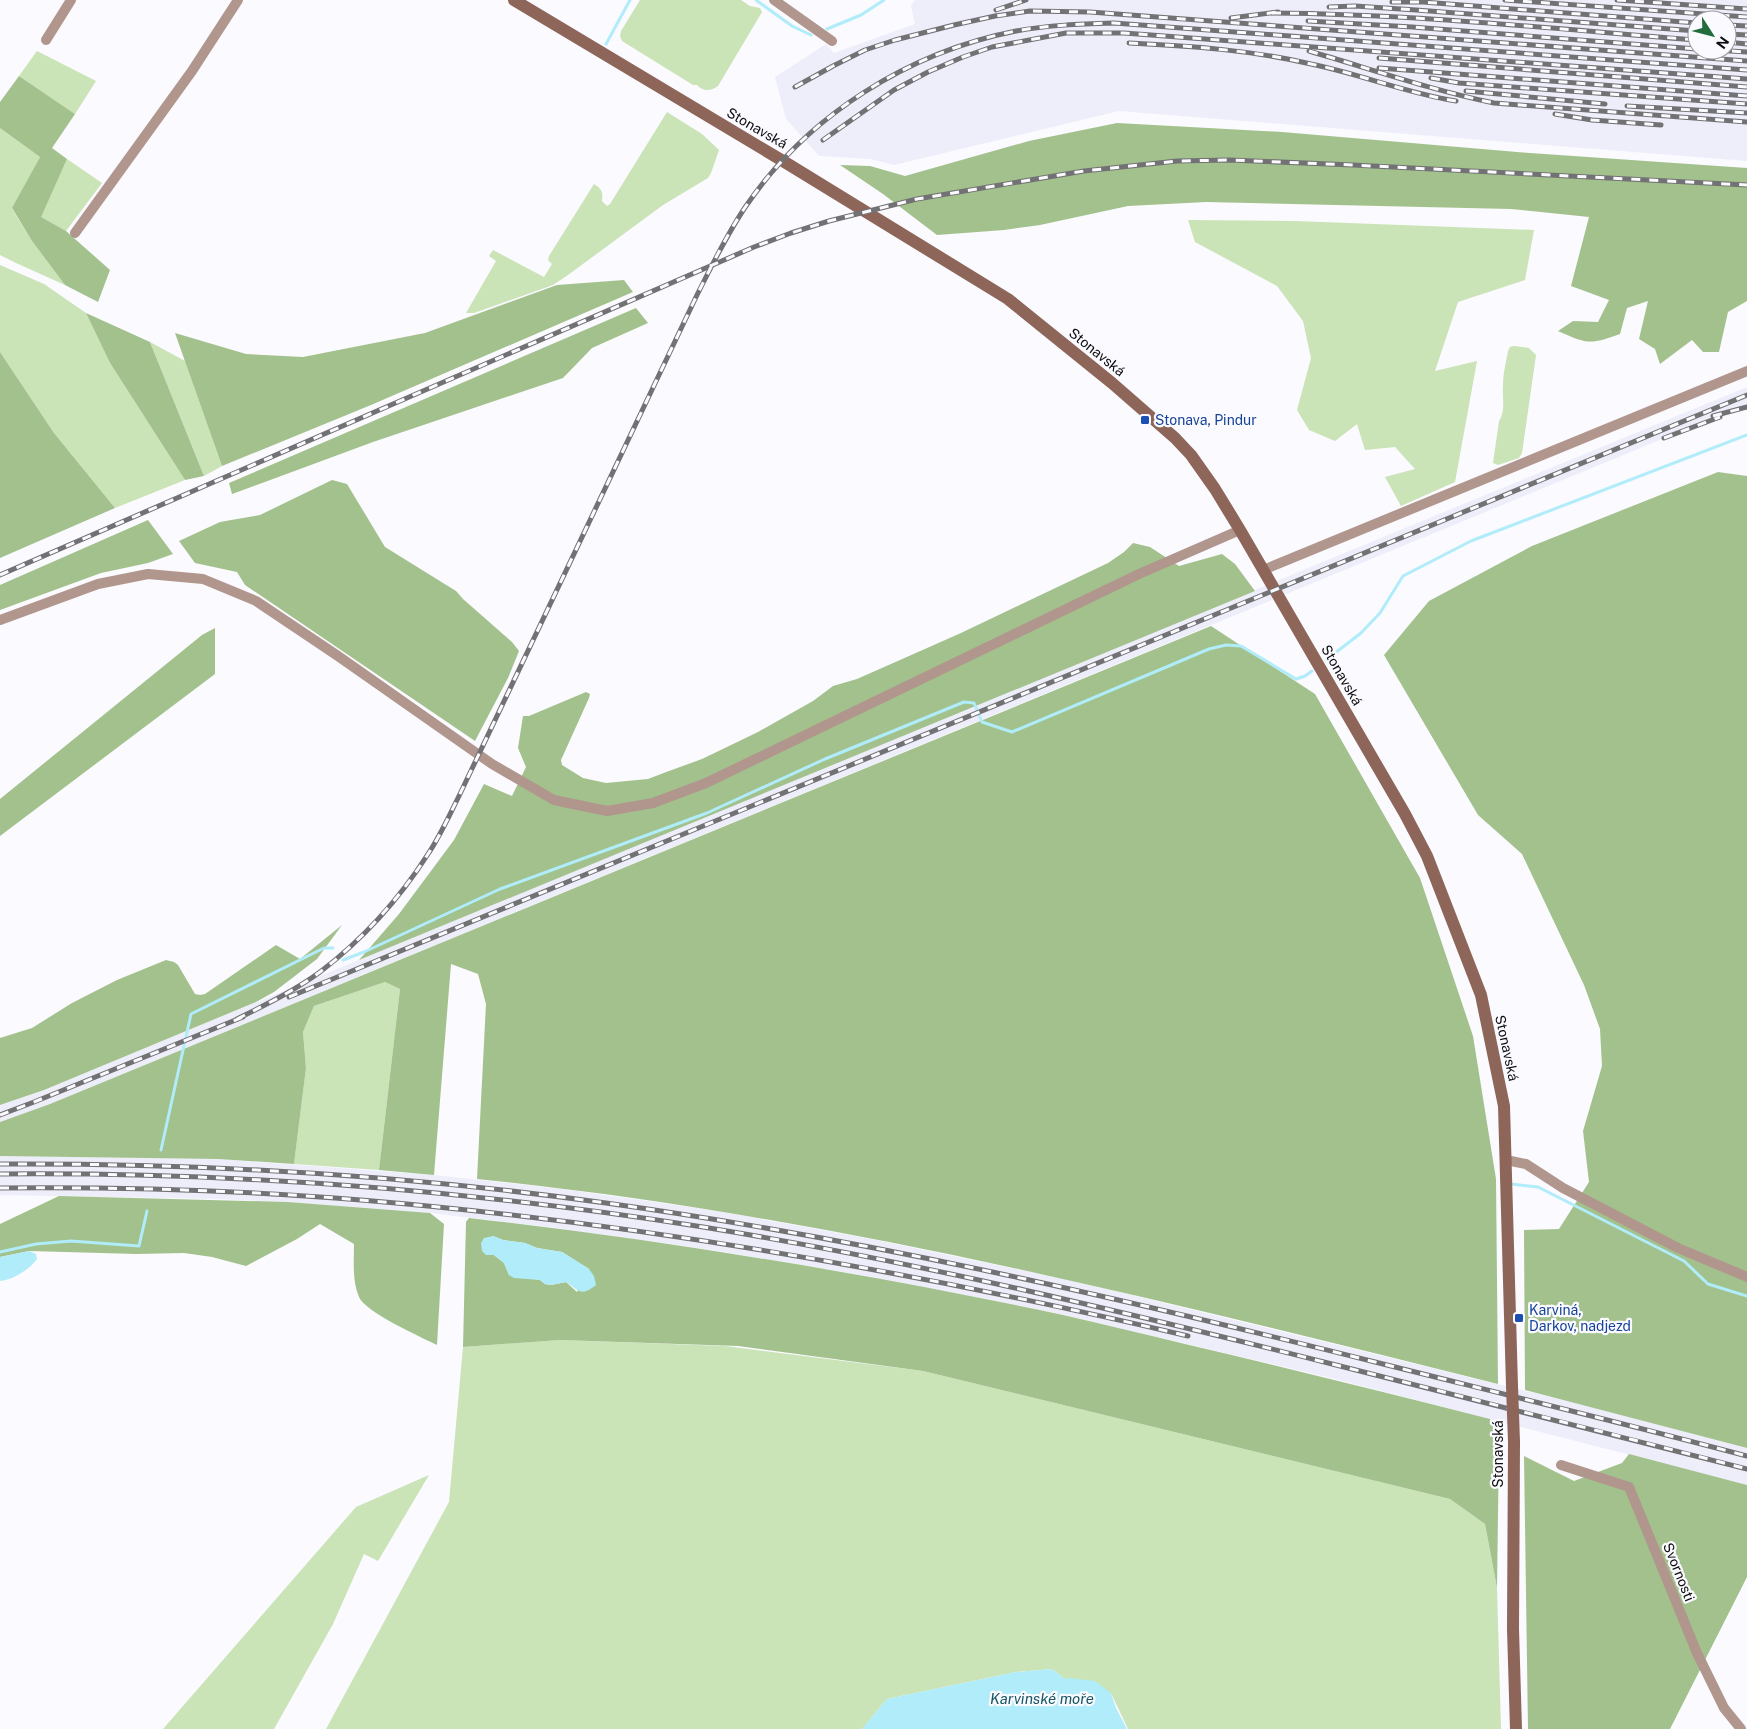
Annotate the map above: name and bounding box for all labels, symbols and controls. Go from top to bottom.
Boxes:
north arrow [1687,10,1737,60]
text: N [1713,34,1732,52]
street label: Stonavská [724,104,790,152]
street label: Stonavská [1066,325,1128,379]
place label: Stonava, Pindur [1155,412,1257,428]
marker: Stonava, Pindur [1139,414,1151,426]
street label: Stonavská [1318,642,1366,708]
street label: Stonavská [1492,1013,1522,1083]
place label: Karviná, Darkov, nadjezd [1529,1302,1631,1334]
marker: Karviná, Darkov, nadjezd [1513,1312,1525,1324]
street label: Stonavská [1490,1420,1506,1488]
street label: Svornosti [1660,1540,1698,1604]
water label: Karvinské moře [990,1690,1094,1707]

